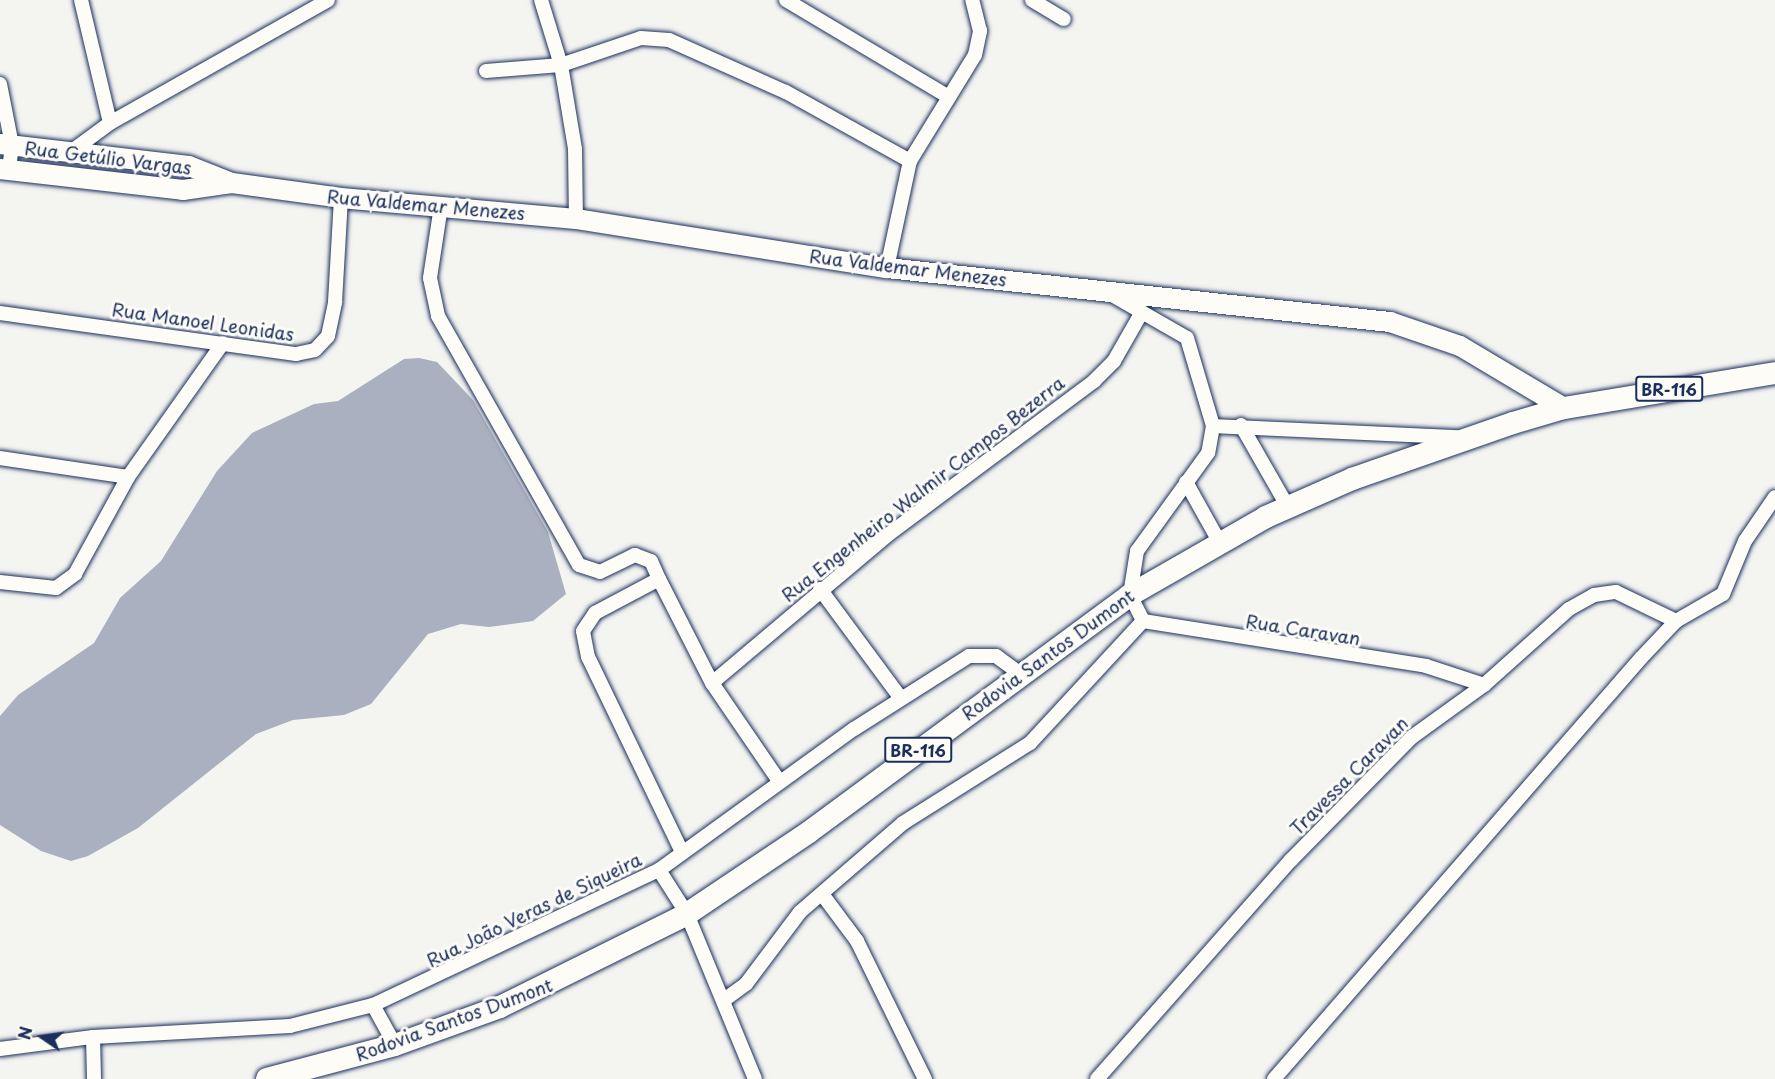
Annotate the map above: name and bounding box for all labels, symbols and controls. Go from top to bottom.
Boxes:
street label: Rua Getúlio Vargas [23,137,193,179]
street label: Rua Valdemar Menezes [325,185,527,225]
street label: Rua Valdemar Menezes [807,245,1009,291]
street label: Rua Manoel Leonidas [110,298,296,346]
street label: Rua Engenheiro Walmir Campos Bezerra [777,372,1069,606]
road number: BR-116 [1634,376,1704,402]
street label: Rodovia Santos Dumont [958,585,1138,725]
street label: Rua Caravan [1245,610,1361,650]
street label: Travessa Caravan [1286,713,1412,839]
road number: BR-116 [884,737,952,763]
street label: Rua João Veras de Siqueira [423,848,645,972]
street label: Rodovia Santos Dumont [353,974,555,1066]
north arrow [12,1007,72,1067]
text: N [11,1024,38,1042]

